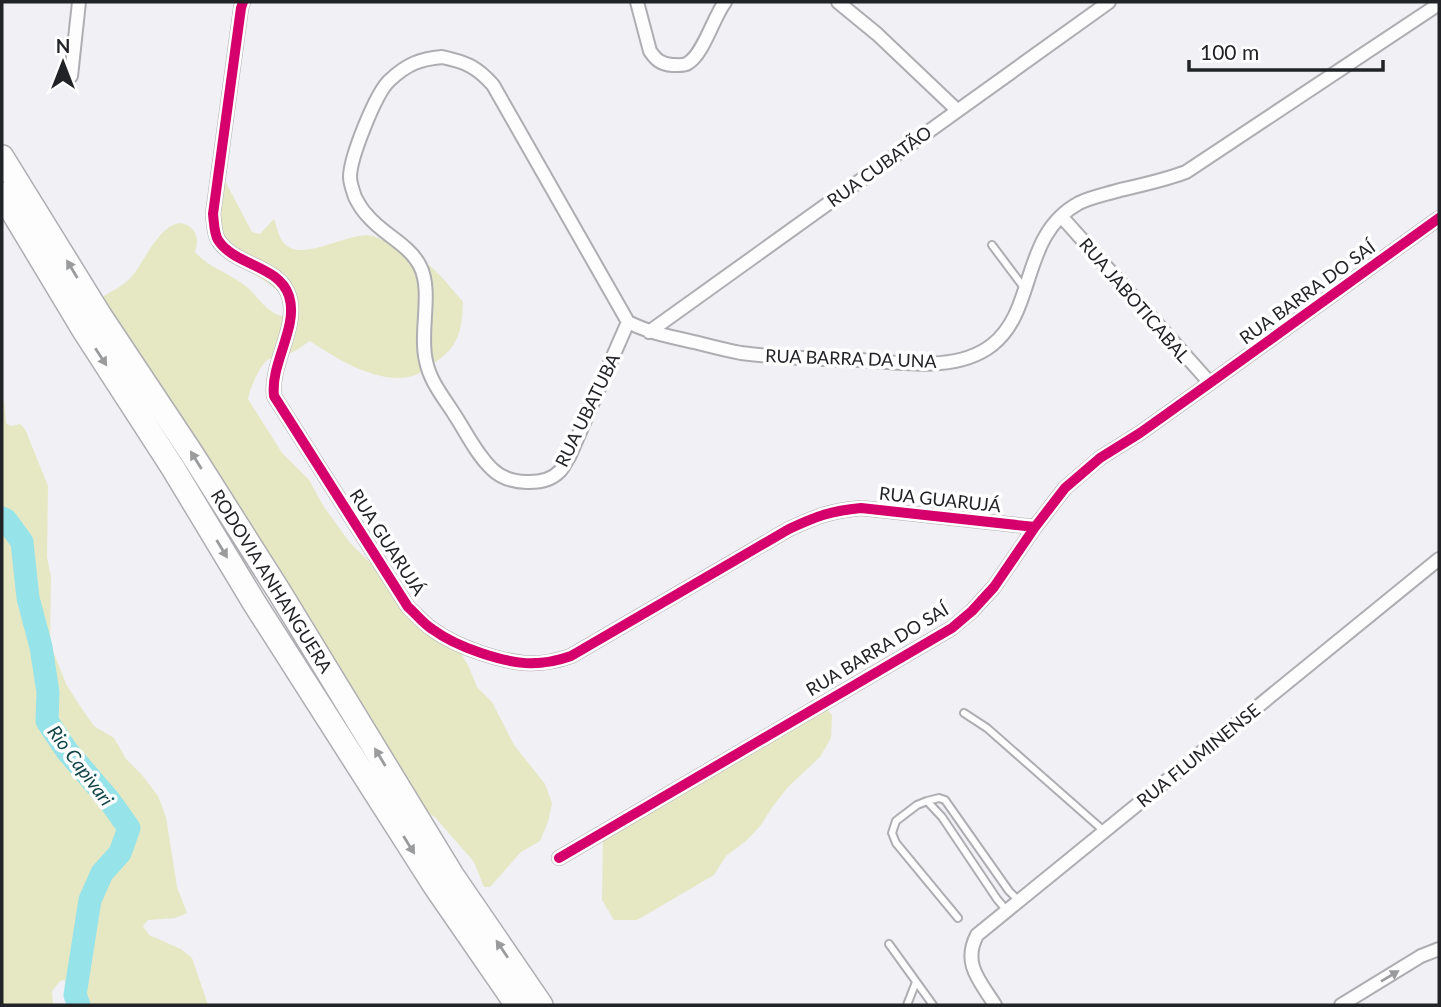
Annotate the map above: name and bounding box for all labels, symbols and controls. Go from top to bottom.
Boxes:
north arrow [28,28,98,98]
scale bar [1189,28,1383,72]
text: N [56,34,70,57]
text: 100 m [1200,39,1259,64]
street label: RUA CUBATÃO [823,121,935,211]
street label: RUA JABOTICABAL [1075,233,1195,367]
street label: RUA BARRA DO SAÍ [1235,235,1380,349]
one-way arrow [66,259,78,278]
street label: RUA BARRA DA UNA [765,344,938,372]
one-way arrow [94,347,107,366]
street label: RUA UBATUBA [550,349,624,470]
one-way arrow [190,450,203,469]
street label: RUA GUARUJÁ [878,482,1003,516]
street label: RODOVIA ANHANGUERA [207,485,338,677]
street label: RUA GUARUJÁ [346,485,431,600]
one-way arrow [216,540,229,559]
street label: RUA BARRA DO SAÍ [802,597,953,700]
street label: RUA FLUMINENSE [1132,699,1264,811]
water label: Rio Capivari [43,720,119,810]
one-way arrow [374,748,386,767]
one-way arrow [402,836,415,855]
one-way arrow [496,939,509,959]
one-way arrow [1380,969,1399,982]

